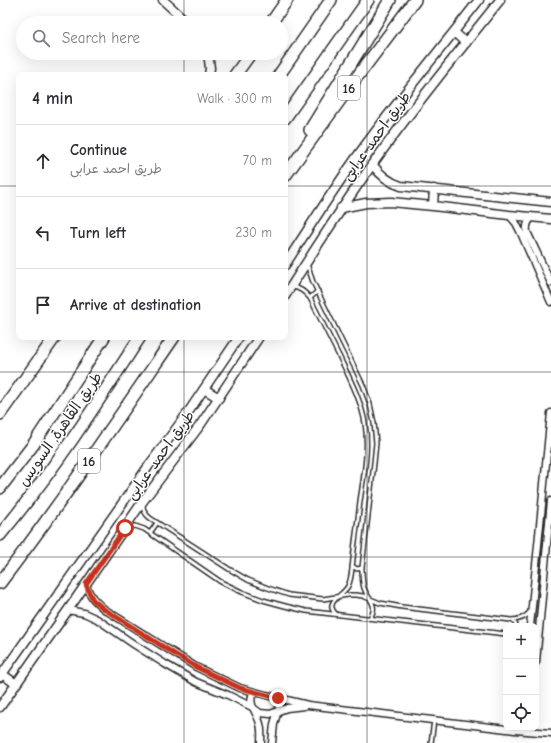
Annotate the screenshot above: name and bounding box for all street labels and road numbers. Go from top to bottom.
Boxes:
road number: 16 [338,76,360,100]
street label: طريق احمد عرابى [338,88,415,185]
street label: طريق القاهرة, السويس [14,369,106,489]
street label: طريق احمد عرابى [122,407,199,504]
road number: 16 [78,449,100,473]

